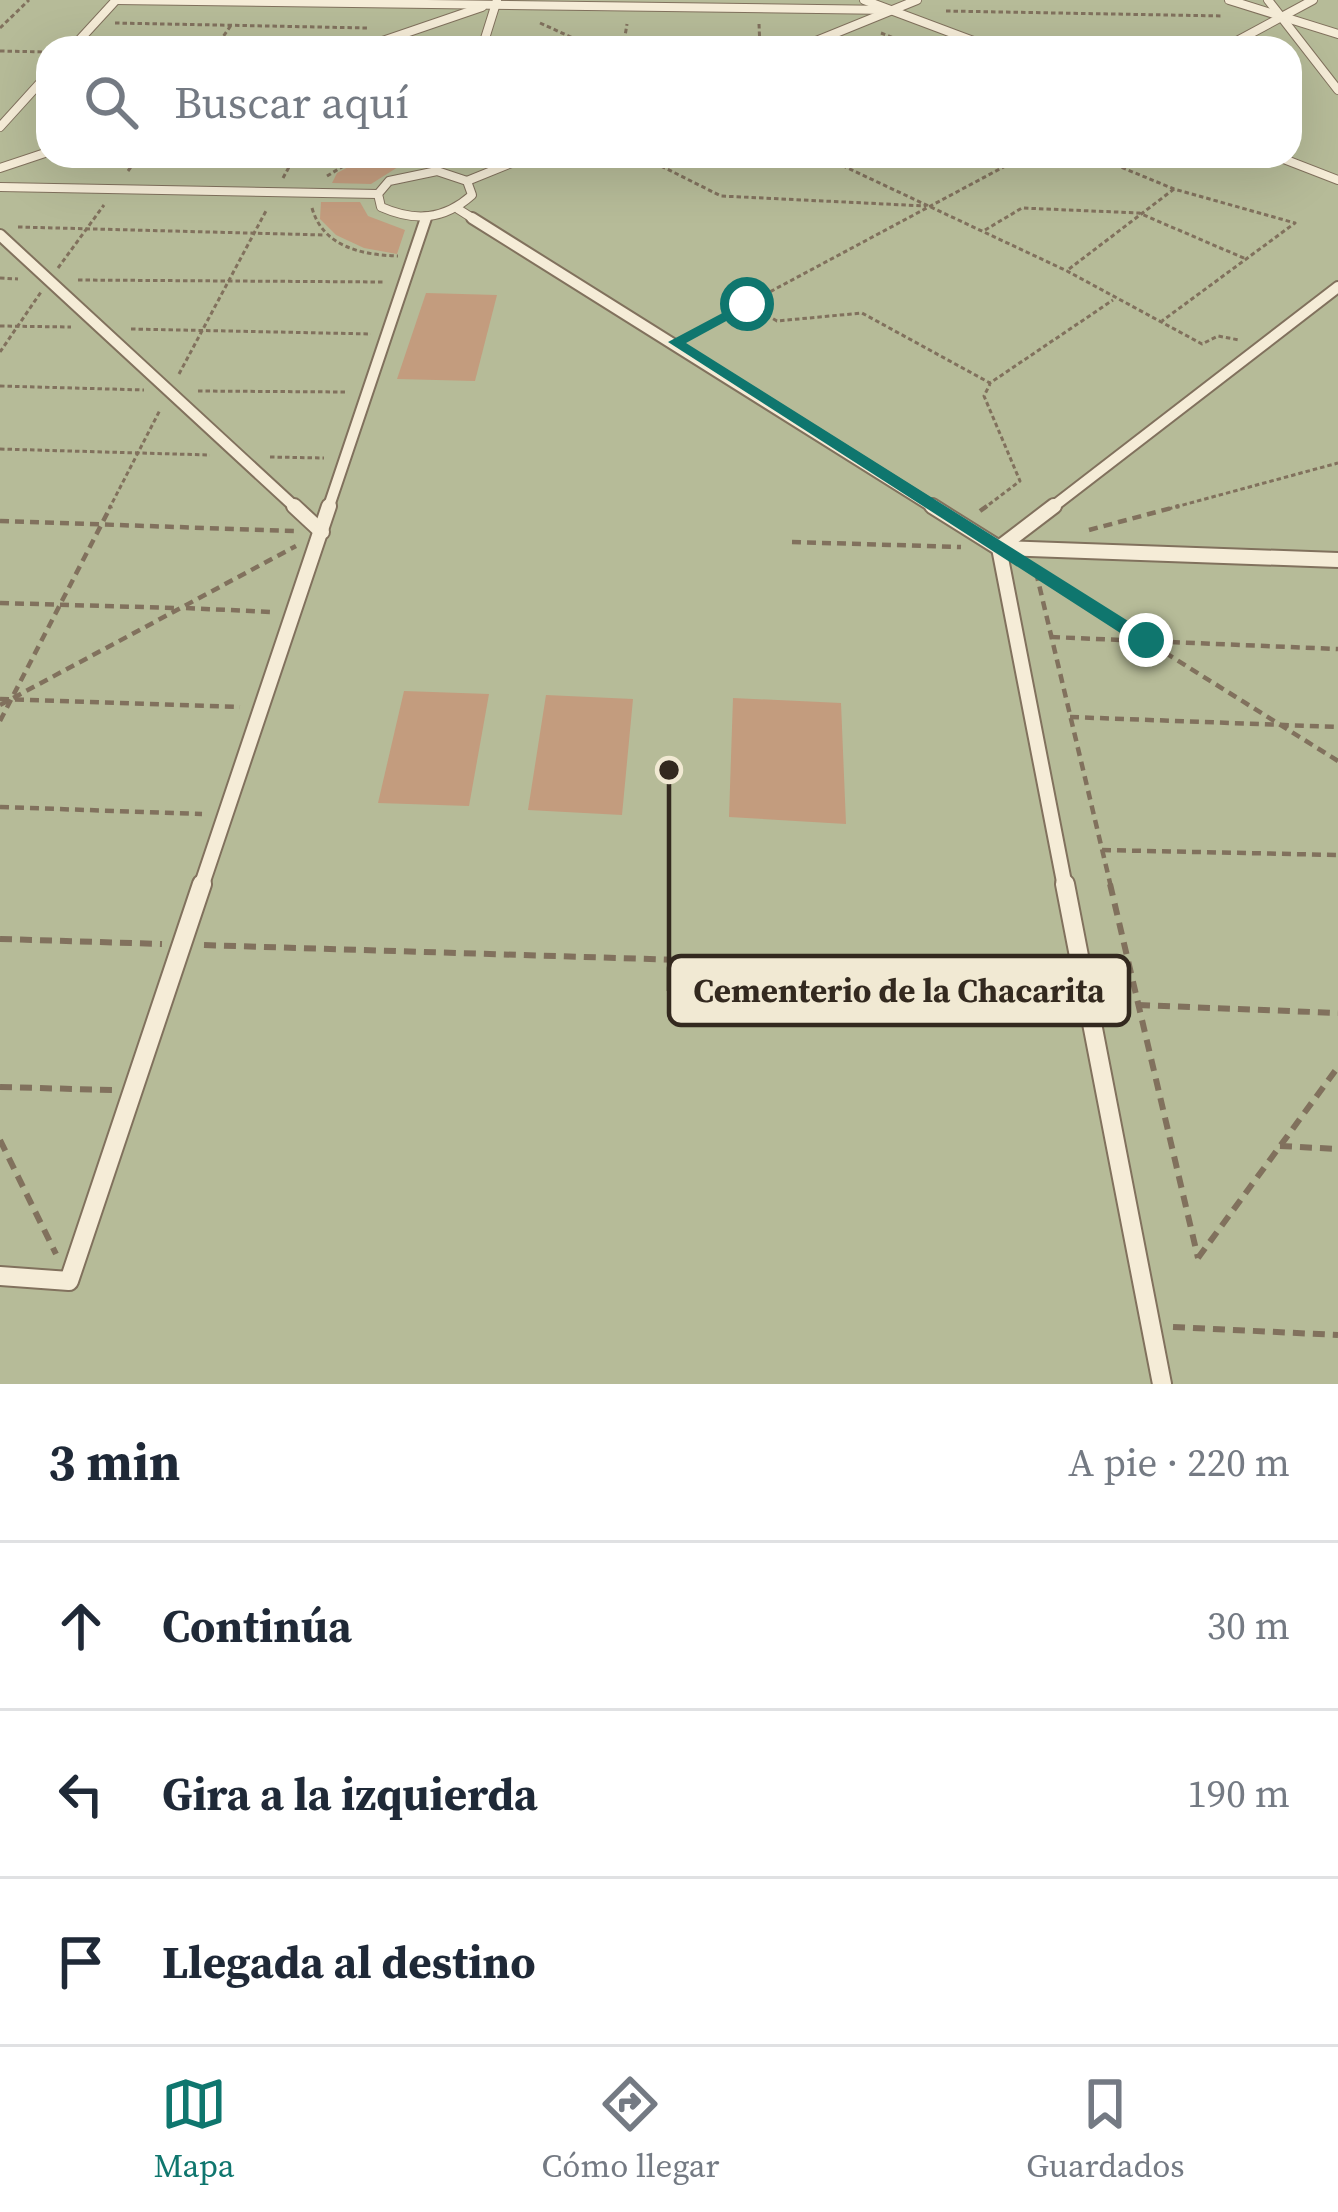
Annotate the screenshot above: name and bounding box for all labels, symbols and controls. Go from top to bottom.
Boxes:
search box [36,36,1302,168]
icon: search [78,69,144,135]
text: Buscar aquí [174,71,409,133]
route start [720,277,774,331]
route end [1119,613,1173,667]
callout: Cementerio de la Chacarita [669,956,1129,1025]
text: Cementerio de la Chacarita [693,968,1105,1013]
text: 3 min [48,1427,180,1497]
text: A pie · 220 m [1068,1436,1290,1489]
icon: ahead [48,1593,114,1659]
text: Continúa [162,1595,352,1657]
text: 30 m [1207,1599,1290,1652]
icon: left [48,1761,114,1827]
text: Gira a la izquierda [162,1763,538,1825]
text: 190 m [1187,1767,1290,1820]
icon: arrive [48,1929,114,1995]
text: Llegada al destino [162,1931,536,1993]
tab: Mapa [153,2071,235,2188]
tab: Cómo llegar [541,2071,719,2188]
tab: Guardados [1026,2071,1185,2188]

